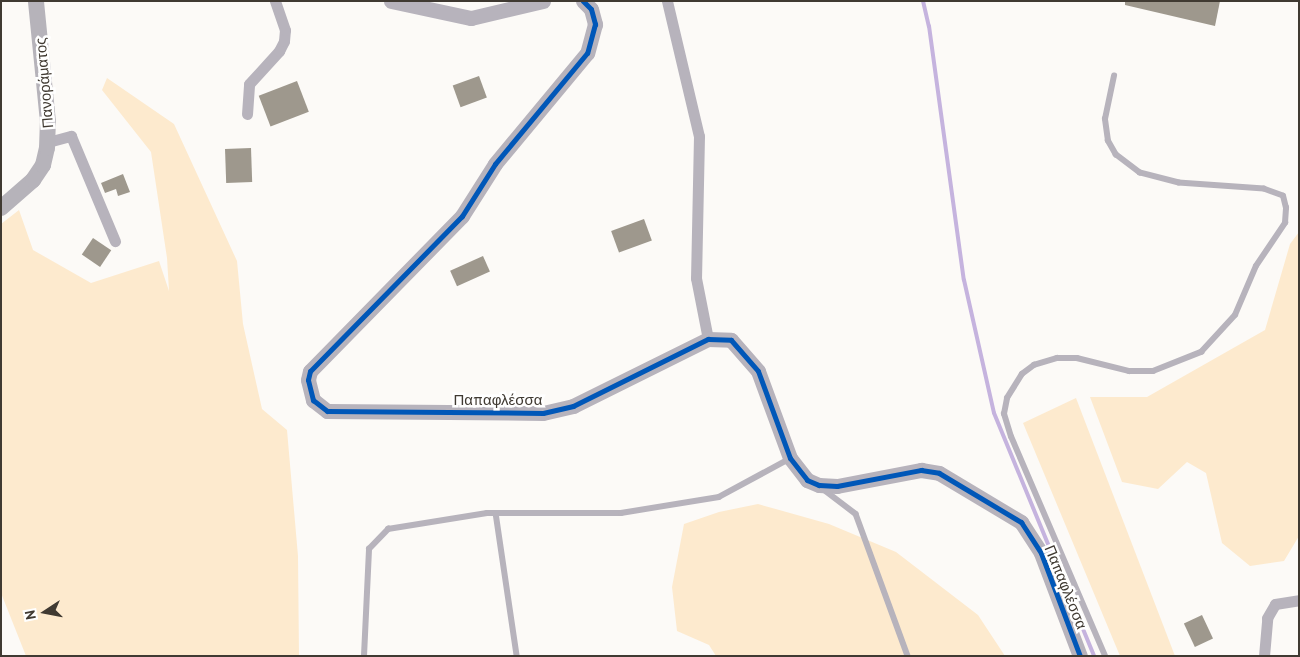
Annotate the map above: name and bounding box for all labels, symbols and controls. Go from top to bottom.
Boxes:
street label: Πανοράματος [31,37,57,129]
street label: Παπαφλέσσα [454,391,542,409]
street label: Παπαφλέσσα [1041,542,1091,632]
north arrow [20,587,70,637]
text: N [21,609,40,621]

